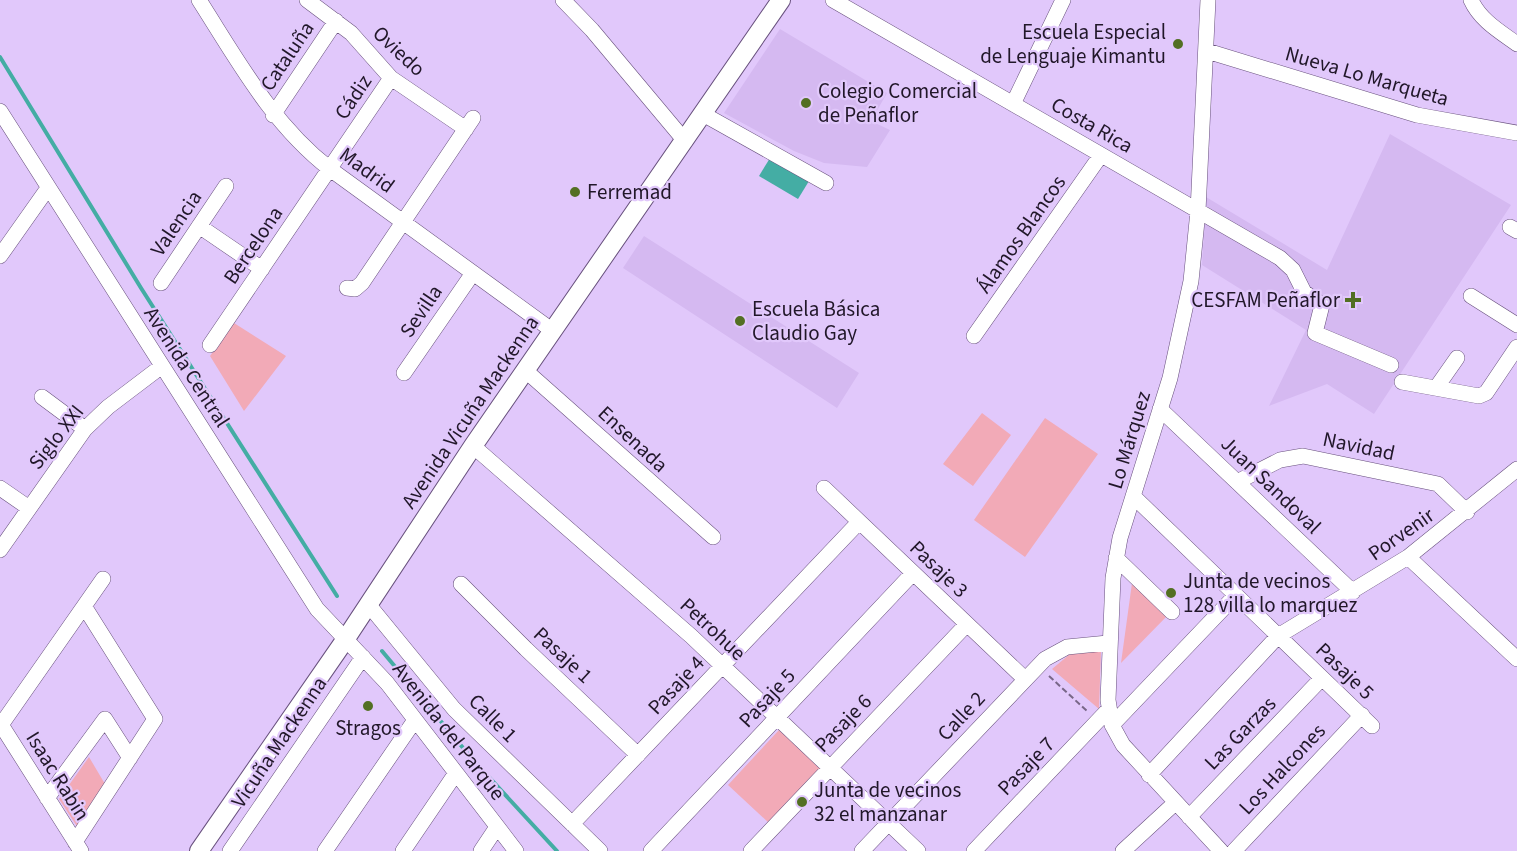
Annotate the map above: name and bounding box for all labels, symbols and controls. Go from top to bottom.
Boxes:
street label: Cataluña [253,15,321,97]
place label: Escuela Especial de Lenguaje Kimantu [980,17,1166,71]
street label: Oviedo [366,19,432,83]
marker: Escuela Especial de Lenguaje Kimantu [1171,37,1185,51]
street label: Nueva Lo Marqueta [1282,38,1452,114]
street label: Cádiz [327,69,379,125]
place label: Colegio Comercial de Peñaflor [818,76,977,130]
street label: Costa Rica [1045,89,1139,161]
marker: Colegio Comercial de Peñaflor [799,96,813,110]
street label: Madrid [333,140,401,200]
street label: Álamos Blancos [969,169,1073,299]
place label: Ferremad [587,177,672,207]
street label: Valencia [143,184,209,262]
marker: Ferremad [568,185,582,199]
street label: Bercelona [216,200,290,290]
street label: Sevilla [392,279,450,343]
place label: CESFAM Peñaflor [1191,285,1341,315]
marker: CESFAM Peñaflor [1344,291,1362,309]
place label: Escuela Básica Claudio Gay [752,294,880,348]
street label: Avenida Central [137,301,237,433]
street label: Avenida Vicuña Mackenna [394,309,546,515]
marker: Escuela Básica Claudio Gay [733,314,747,328]
street label: Lo Márquez [1100,387,1158,493]
street label: Siglo XXI [21,398,91,476]
street label: Ensenada [591,399,675,479]
street label: Navidad [1320,424,1398,468]
street label: Juan Sandoval [1214,429,1328,541]
street label: Porvenir [1362,500,1441,568]
street label: Pasaje 3 [903,533,975,605]
place label: Junta de vecinos 128 villa lo marquez [1183,566,1357,620]
marker: Junta de vecinos 128 villa lo marquez [1164,586,1178,600]
street label: Petrohue [673,591,753,667]
street label: Pasaje 1 [527,620,599,690]
street label: Pasaje 5 [1309,635,1381,707]
street label: Pasaje 4 [641,649,711,721]
street label: Avenida del Parque [385,655,513,807]
street label: Pasaje 5 [732,662,802,734]
street label: Vicuña Mackenna [224,670,334,814]
street label: Calle 2 [930,684,992,748]
street label: Calle 1 [462,687,524,749]
street label: Pasaje 6 [807,687,879,759]
street label: Las Garzas [1197,689,1283,777]
marker: Stragos [361,699,375,713]
place label: Stragos [335,713,401,743]
street label: Los Halcones [1232,717,1332,821]
street label: Isaac Rabin [19,726,97,826]
street label: Pasaje 7 [990,730,1062,802]
place label: Junta de vecinos 32 el manzanar [814,775,961,829]
marker: Junta de vecinos 32 el manzanar [795,795,809,809]

